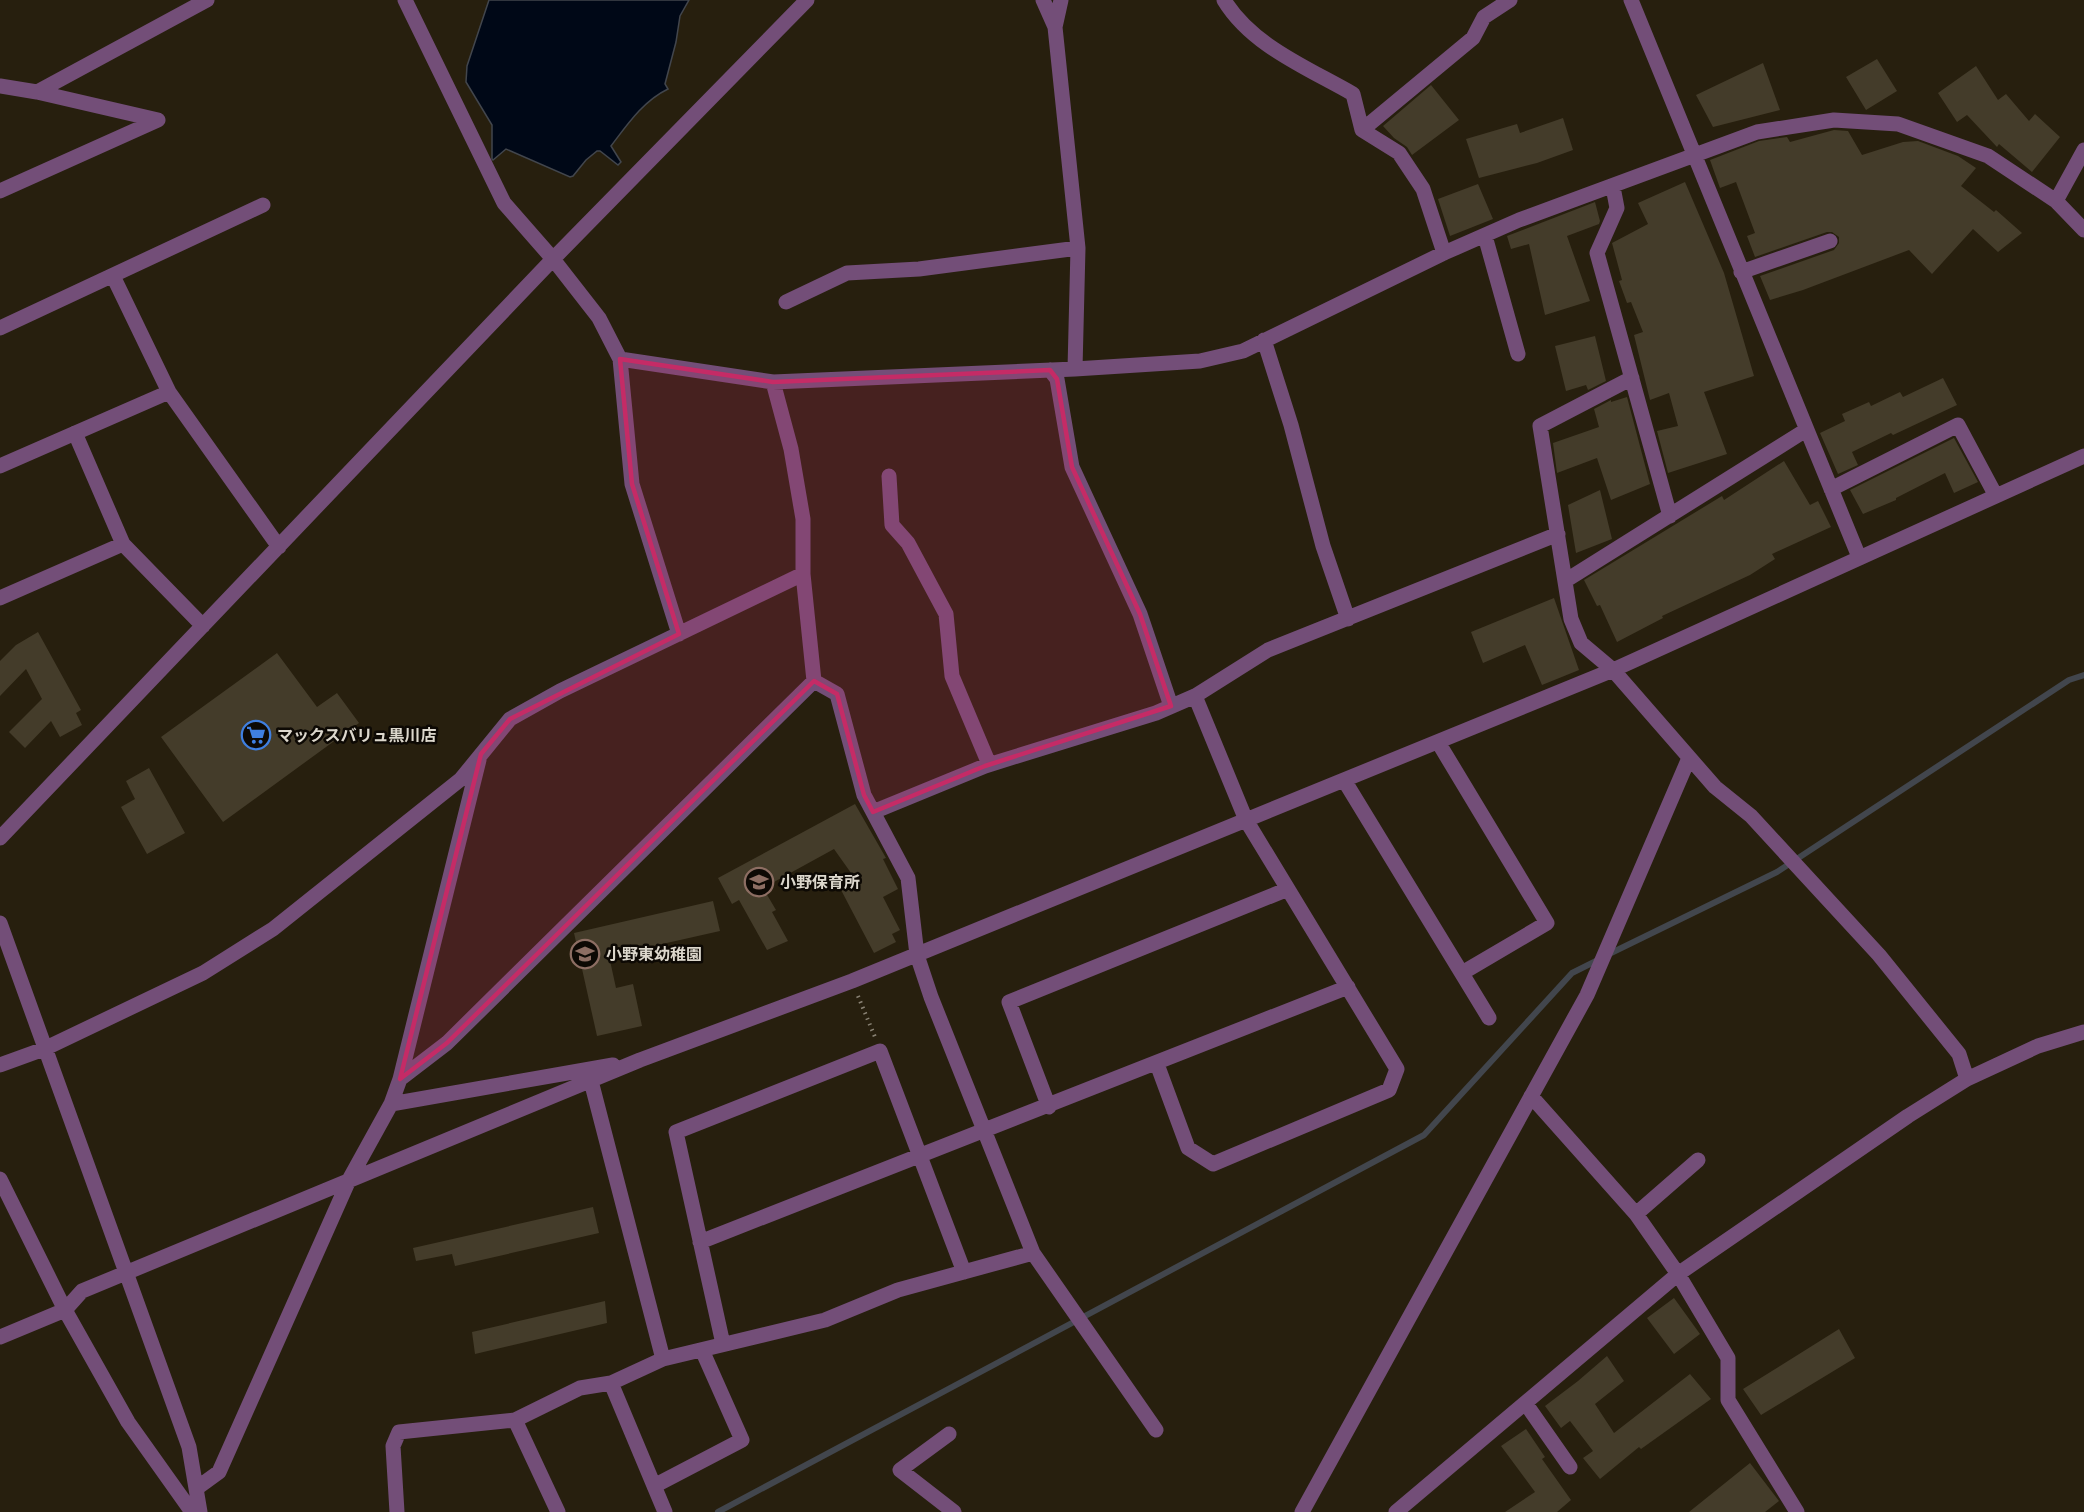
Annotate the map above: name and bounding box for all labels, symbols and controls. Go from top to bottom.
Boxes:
supermarket icon: マックスバリュ黒川店 [240,719,272,751]
place label: マックスバリュ黒川店 [277,725,437,744]
school or university icon: 小野保育所 [743,866,775,898]
place label: 小野保育所 [780,872,860,891]
school or university icon: 小野東幼稚園 [569,938,601,970]
place label: 小野東幼稚園 [606,944,702,963]

